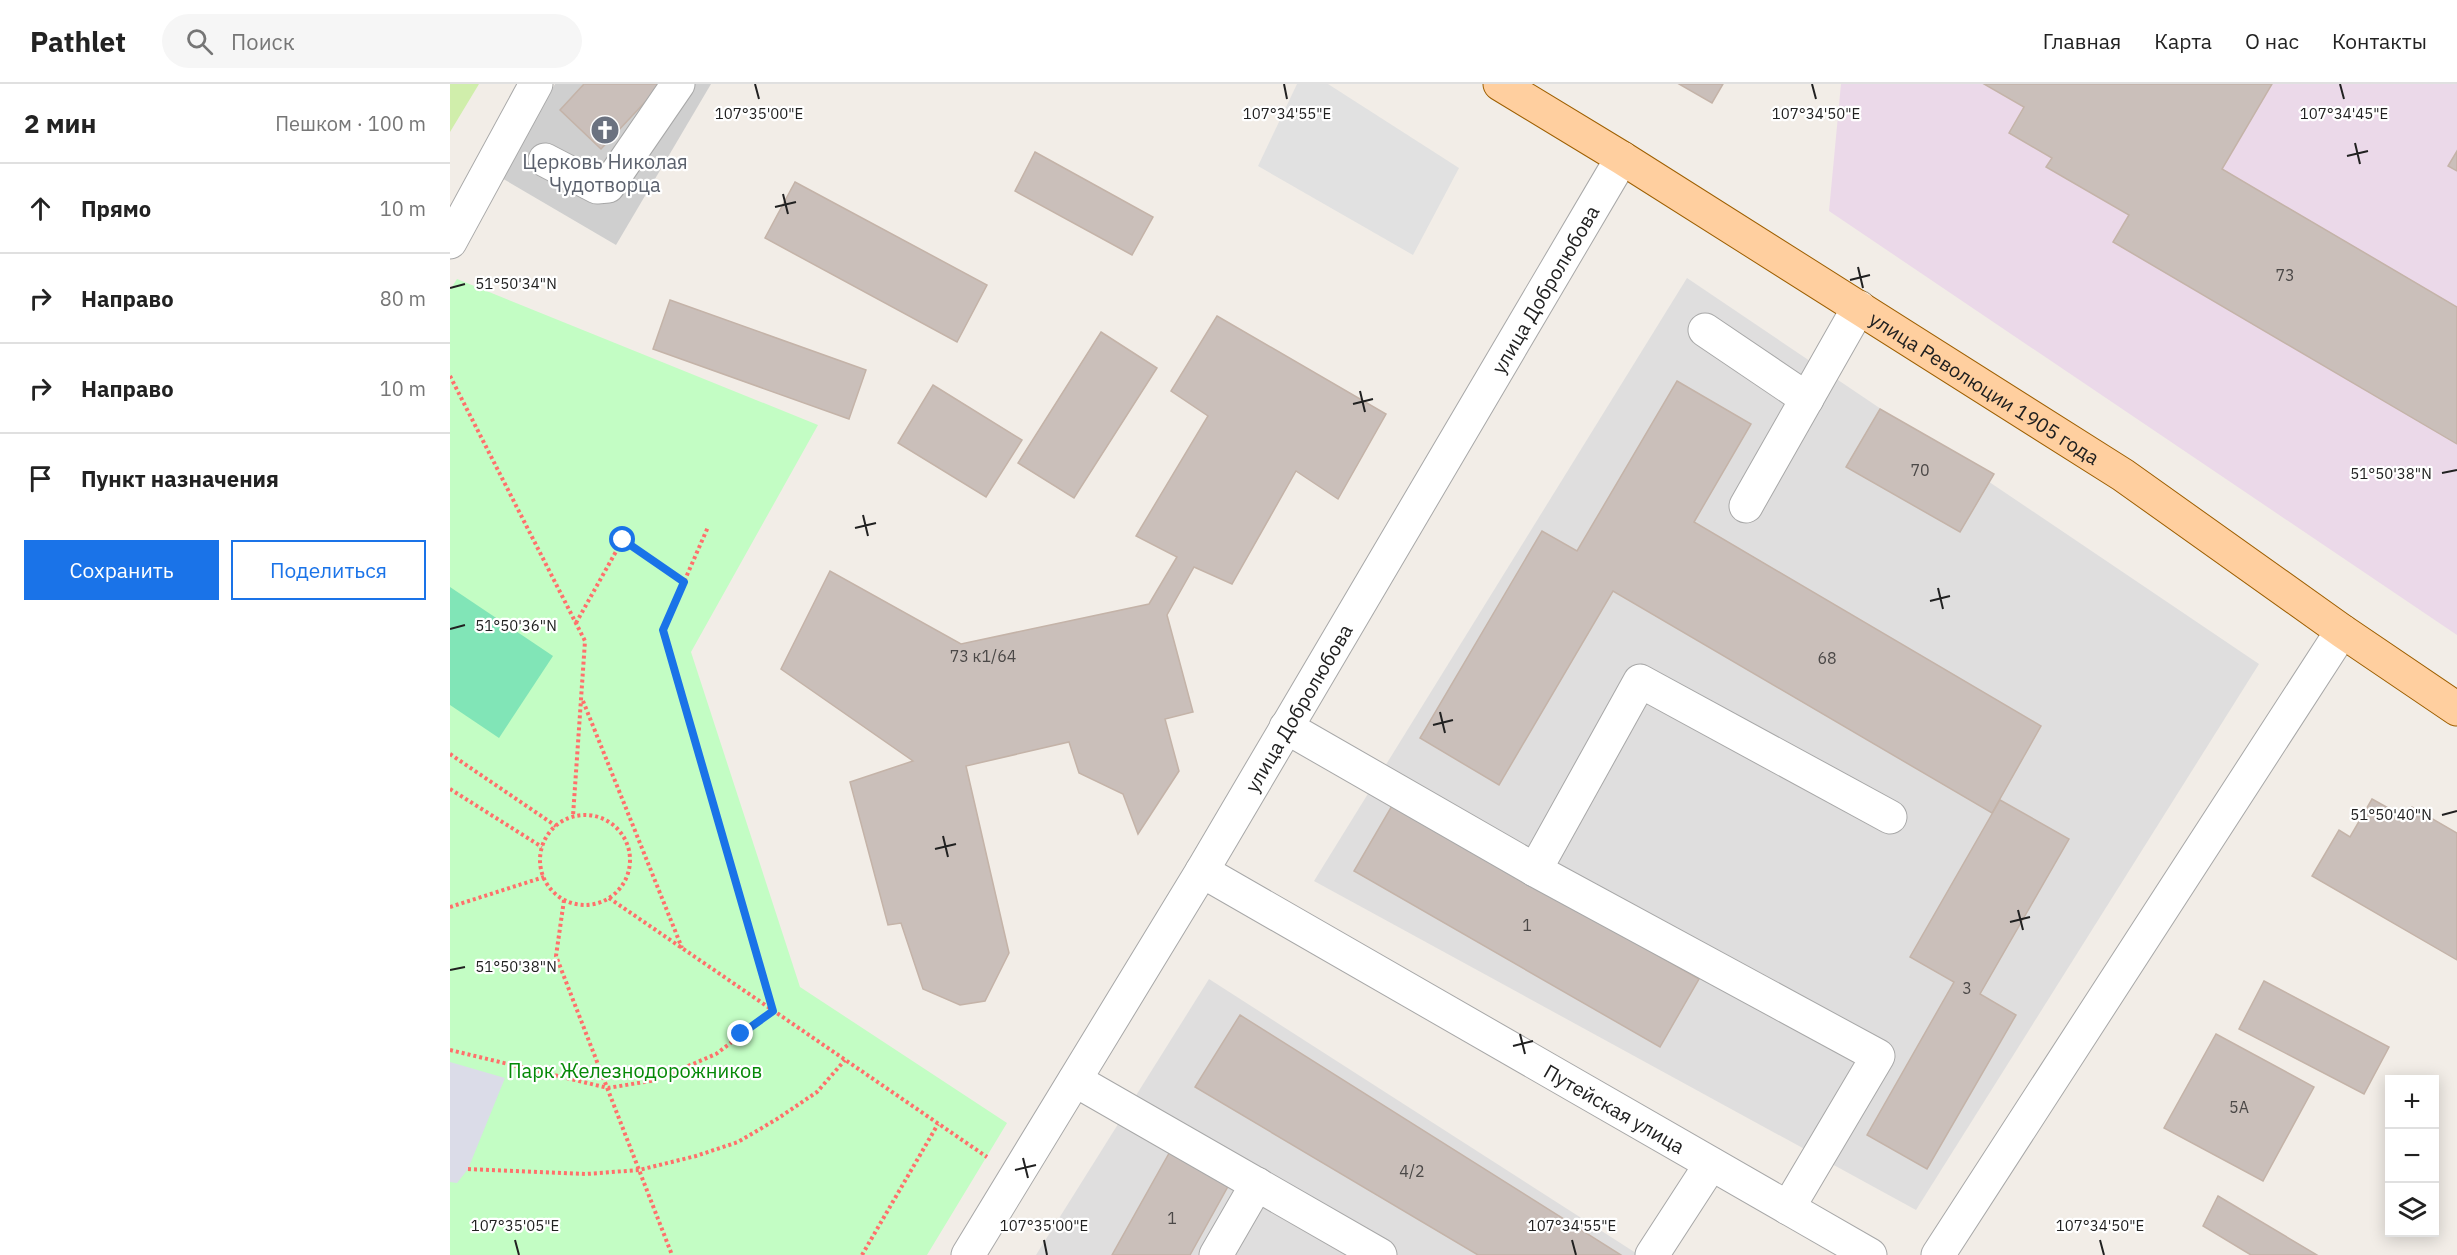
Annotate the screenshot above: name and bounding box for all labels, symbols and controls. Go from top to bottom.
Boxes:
search box [162,14,582,68]
text: Pathlet [30,23,126,60]
icon: search [183,25,216,58]
text: Поиск [231,27,295,56]
text: Главная [2043,27,2121,55]
text: Карта [2154,27,2212,55]
text: О нас [2245,27,2299,55]
text: Контакты [2332,27,2427,55]
text: 107°35'00"E [715,104,803,123]
text: 107°34'55"E [1243,104,1331,123]
text: 107°34'50"E [1772,104,1860,123]
text: 107°34'45"E [2300,104,2388,123]
text: 2 мин [24,106,96,140]
text: Пешком · 100 m [275,110,426,137]
church icon: Церковь Николая Чудотворца [589,114,621,146]
place label: Церковь Николая Чудотворца [522,148,688,198]
icon: ahead [24,192,57,225]
text: Прямо [81,194,151,223]
text: 10 m [380,195,426,222]
street label: улица Добролюбова [1485,200,1605,378]
house number: 73 [2275,265,2295,285]
text: 51°50'34"N [475,274,557,293]
icon: right [24,282,57,315]
text: Направо [81,284,174,313]
text: 80 m [380,285,426,312]
street label: улица Революции 1905 года [1865,305,2105,471]
icon: right [24,372,57,405]
text: Направо [81,374,174,403]
text: 10 m [380,375,426,402]
house number: 70 [1910,460,1930,480]
icon: arrive [24,462,57,495]
text: Пункт назначения [81,464,279,493]
text: 51°50'38"N [2350,464,2432,483]
route start [609,526,635,552]
button: Сохранить [24,540,219,600]
button: Поделиться [231,540,426,600]
text: 51°50'36"N [475,616,557,635]
street label: улица Добролюбова [1238,618,1358,797]
house number: 73 к1/64 [950,646,1016,666]
house number: 68 [1817,648,1837,668]
text: 51°50'40"N [2350,805,2432,824]
house number: 1 [1522,915,1532,935]
text: 51°50'38"N [475,957,557,976]
house number: 3 [1962,978,1972,998]
route end [727,1020,753,1046]
park label: Парк Железнодорожников [508,1057,762,1084]
street label: Путейская улица [1539,1057,1690,1160]
map controls [2385,1075,2439,1237]
button: + [2385,1075,2439,1129]
house number: 5А [2229,1097,2249,1117]
button: − [2385,1129,2439,1183]
house number: 4/2 [1399,1161,1425,1181]
button: layers [2385,1183,2439,1237]
house number: 1 [1167,1208,1177,1228]
text: 107°35'05"E [471,1216,559,1235]
text: 107°35'00"E [1000,1216,1088,1235]
text: 107°34'55"E [1528,1216,1616,1235]
text: 107°34'50"E [2056,1216,2144,1235]

